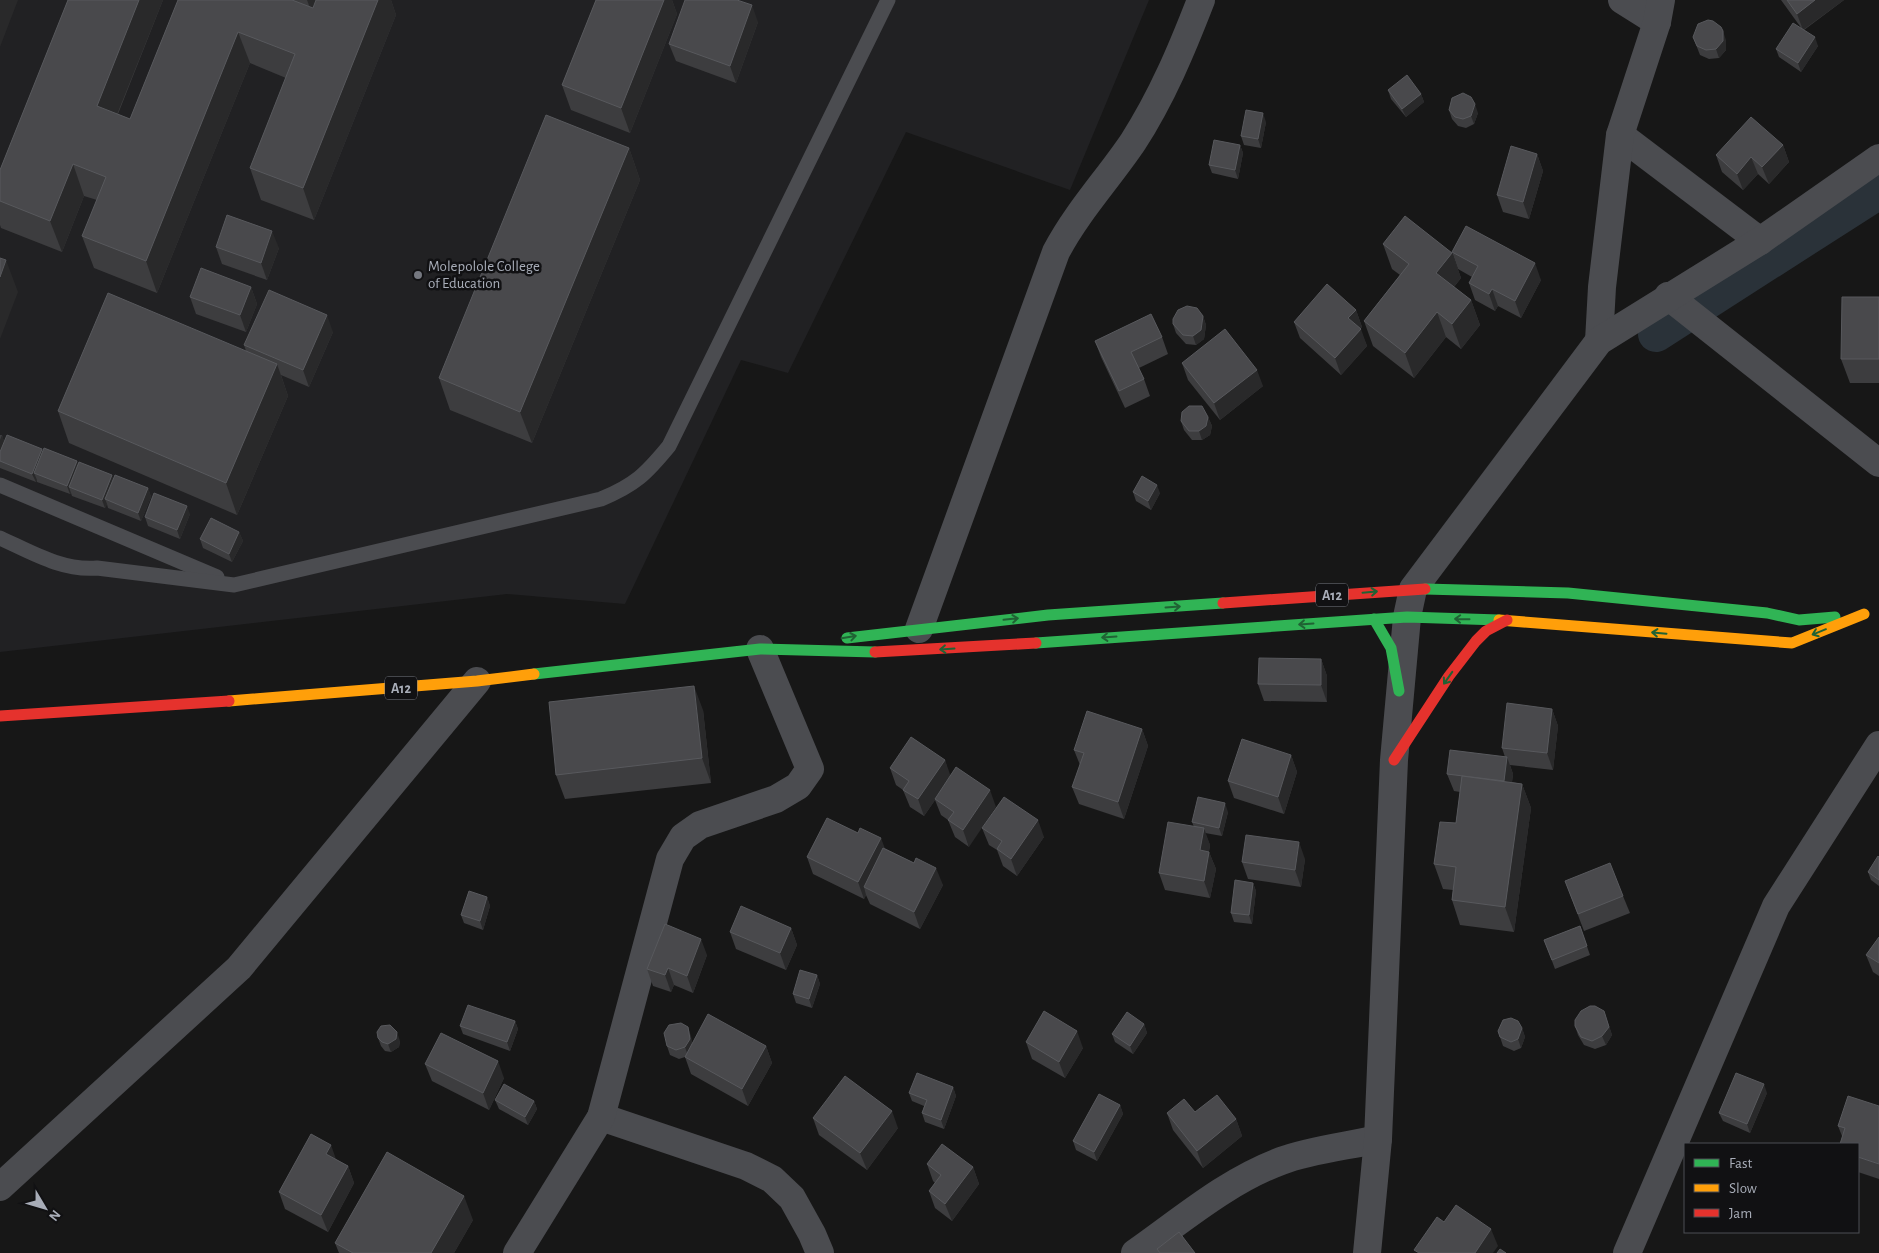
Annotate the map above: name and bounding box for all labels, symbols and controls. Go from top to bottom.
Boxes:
place label: Molepolole College of Education [428,259,540,291]
marker: Molepolole College of Education [412,269,424,281]
road number: A12 [1316,584,1348,606]
one-way arrow [1361,588,1377,597]
one-way arrow [1164,603,1180,612]
one-way arrow [1002,614,1018,624]
one-way arrow [1454,614,1470,623]
one-way arrow [1298,619,1314,628]
one-way arrow [1651,628,1667,637]
one-way arrow [1812,628,1827,638]
one-way arrow [841,632,857,642]
one-way arrow [1101,633,1117,642]
one-way arrow [939,644,955,654]
one-way arrow [1443,671,1453,685]
road number: A12 [385,676,417,700]
legend [1684,1143,1859,1233]
text: Fast [1729,1156,1753,1171]
text: Slow [1729,1181,1757,1196]
north arrow [20,1183,70,1233]
text: Jam [1729,1206,1752,1221]
text: N [46,1207,63,1224]

